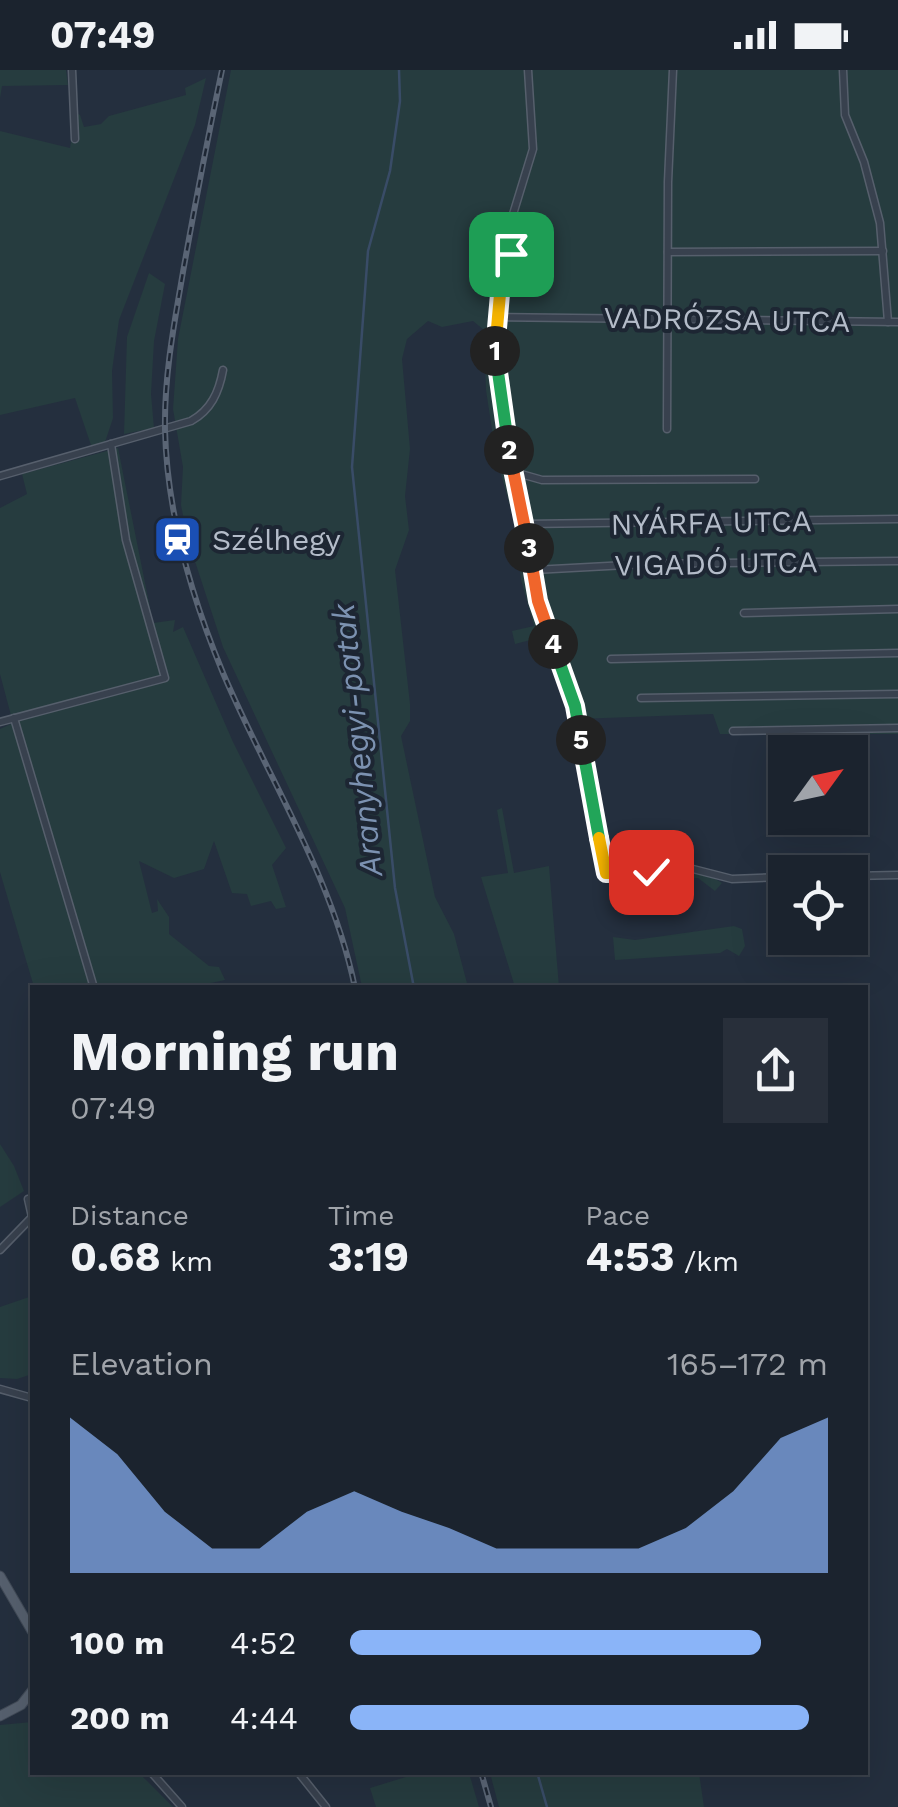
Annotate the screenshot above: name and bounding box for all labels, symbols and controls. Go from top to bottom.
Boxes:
text: 07:49 [50,13,155,57]
pin [469,212,554,297]
icon: arrive [484,227,539,282]
street label: VADRÓZSA UTCA [603,300,851,339]
pin: 1 [470,326,520,376]
text: 1 [489,334,501,367]
pin: 2 [484,425,534,475]
text: 2 [501,433,517,466]
street label: NYÁRFA UTCA [610,503,812,542]
station icon: Szélhegy [151,514,203,566]
place label: Szélhegy [212,522,341,557]
pin: 3 [504,523,554,573]
text: 3 [521,531,537,564]
street label: VIGADÓ UTCA [614,544,818,583]
water label: Aranyhegyi-patak [324,600,390,880]
pin: 4 [528,619,578,669]
text: 4 [544,627,562,660]
pin: 5 [556,715,606,765]
text: 5 [573,723,589,756]
north arrow [768,735,868,835]
map controls [768,735,868,955]
pin [609,830,694,915]
icon: check [624,845,679,900]
button: locate [768,855,868,955]
button: share [723,1018,828,1123]
text: Morning run [70,1019,399,1083]
text: 07:49 [70,1089,156,1127]
text: Distance [70,1199,189,1232]
text: Time [328,1199,394,1232]
text: Pace [585,1199,650,1232]
text: 0.68 [70,1232,161,1281]
text: 3:19 [328,1232,409,1281]
text: 4:53 [585,1232,675,1281]
text: km [161,1245,213,1278]
text: /km [675,1245,739,1278]
text: Elevation [70,1345,213,1383]
text: 165–172 m [667,1345,828,1383]
text: 100 m [70,1624,164,1662]
text: 4:52 [230,1624,296,1662]
text: 200 m [70,1699,170,1737]
text: 4:44 [230,1699,298,1737]

